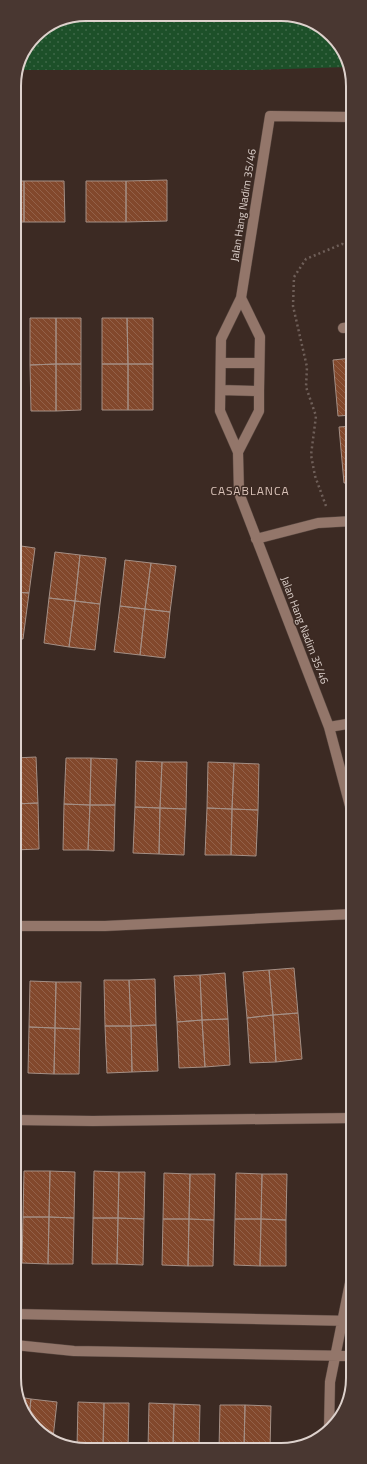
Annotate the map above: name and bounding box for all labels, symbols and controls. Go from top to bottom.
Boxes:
street label: Jalan Hang Nadim 35/46 [226,147,260,263]
district label: CASABLANCA [210,481,290,500]
street label: Jalan Hang Nadim 35/46 [277,574,333,686]

